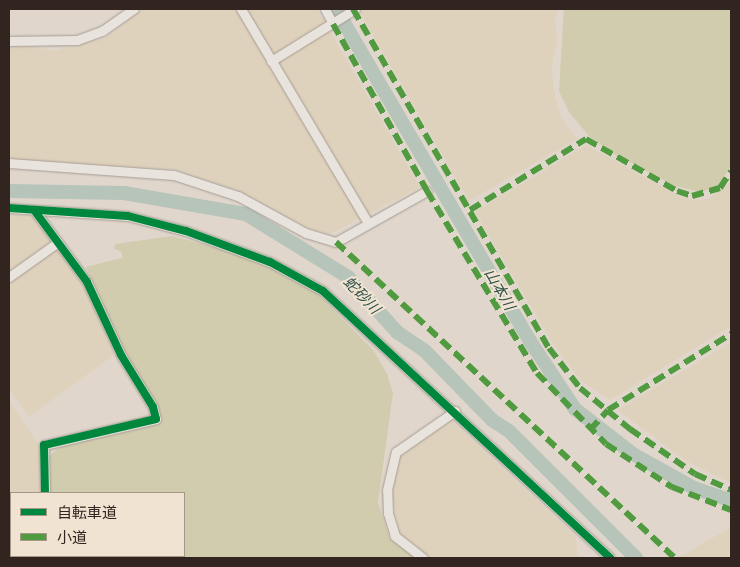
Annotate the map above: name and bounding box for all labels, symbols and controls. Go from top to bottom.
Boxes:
water label: 山本川 [481,265,519,313]
water label: 蛇砂川 [340,273,384,317]
legend [10,492,185,557]
text: 自転車道 [57,503,117,522]
text: 小道 [57,528,87,547]

